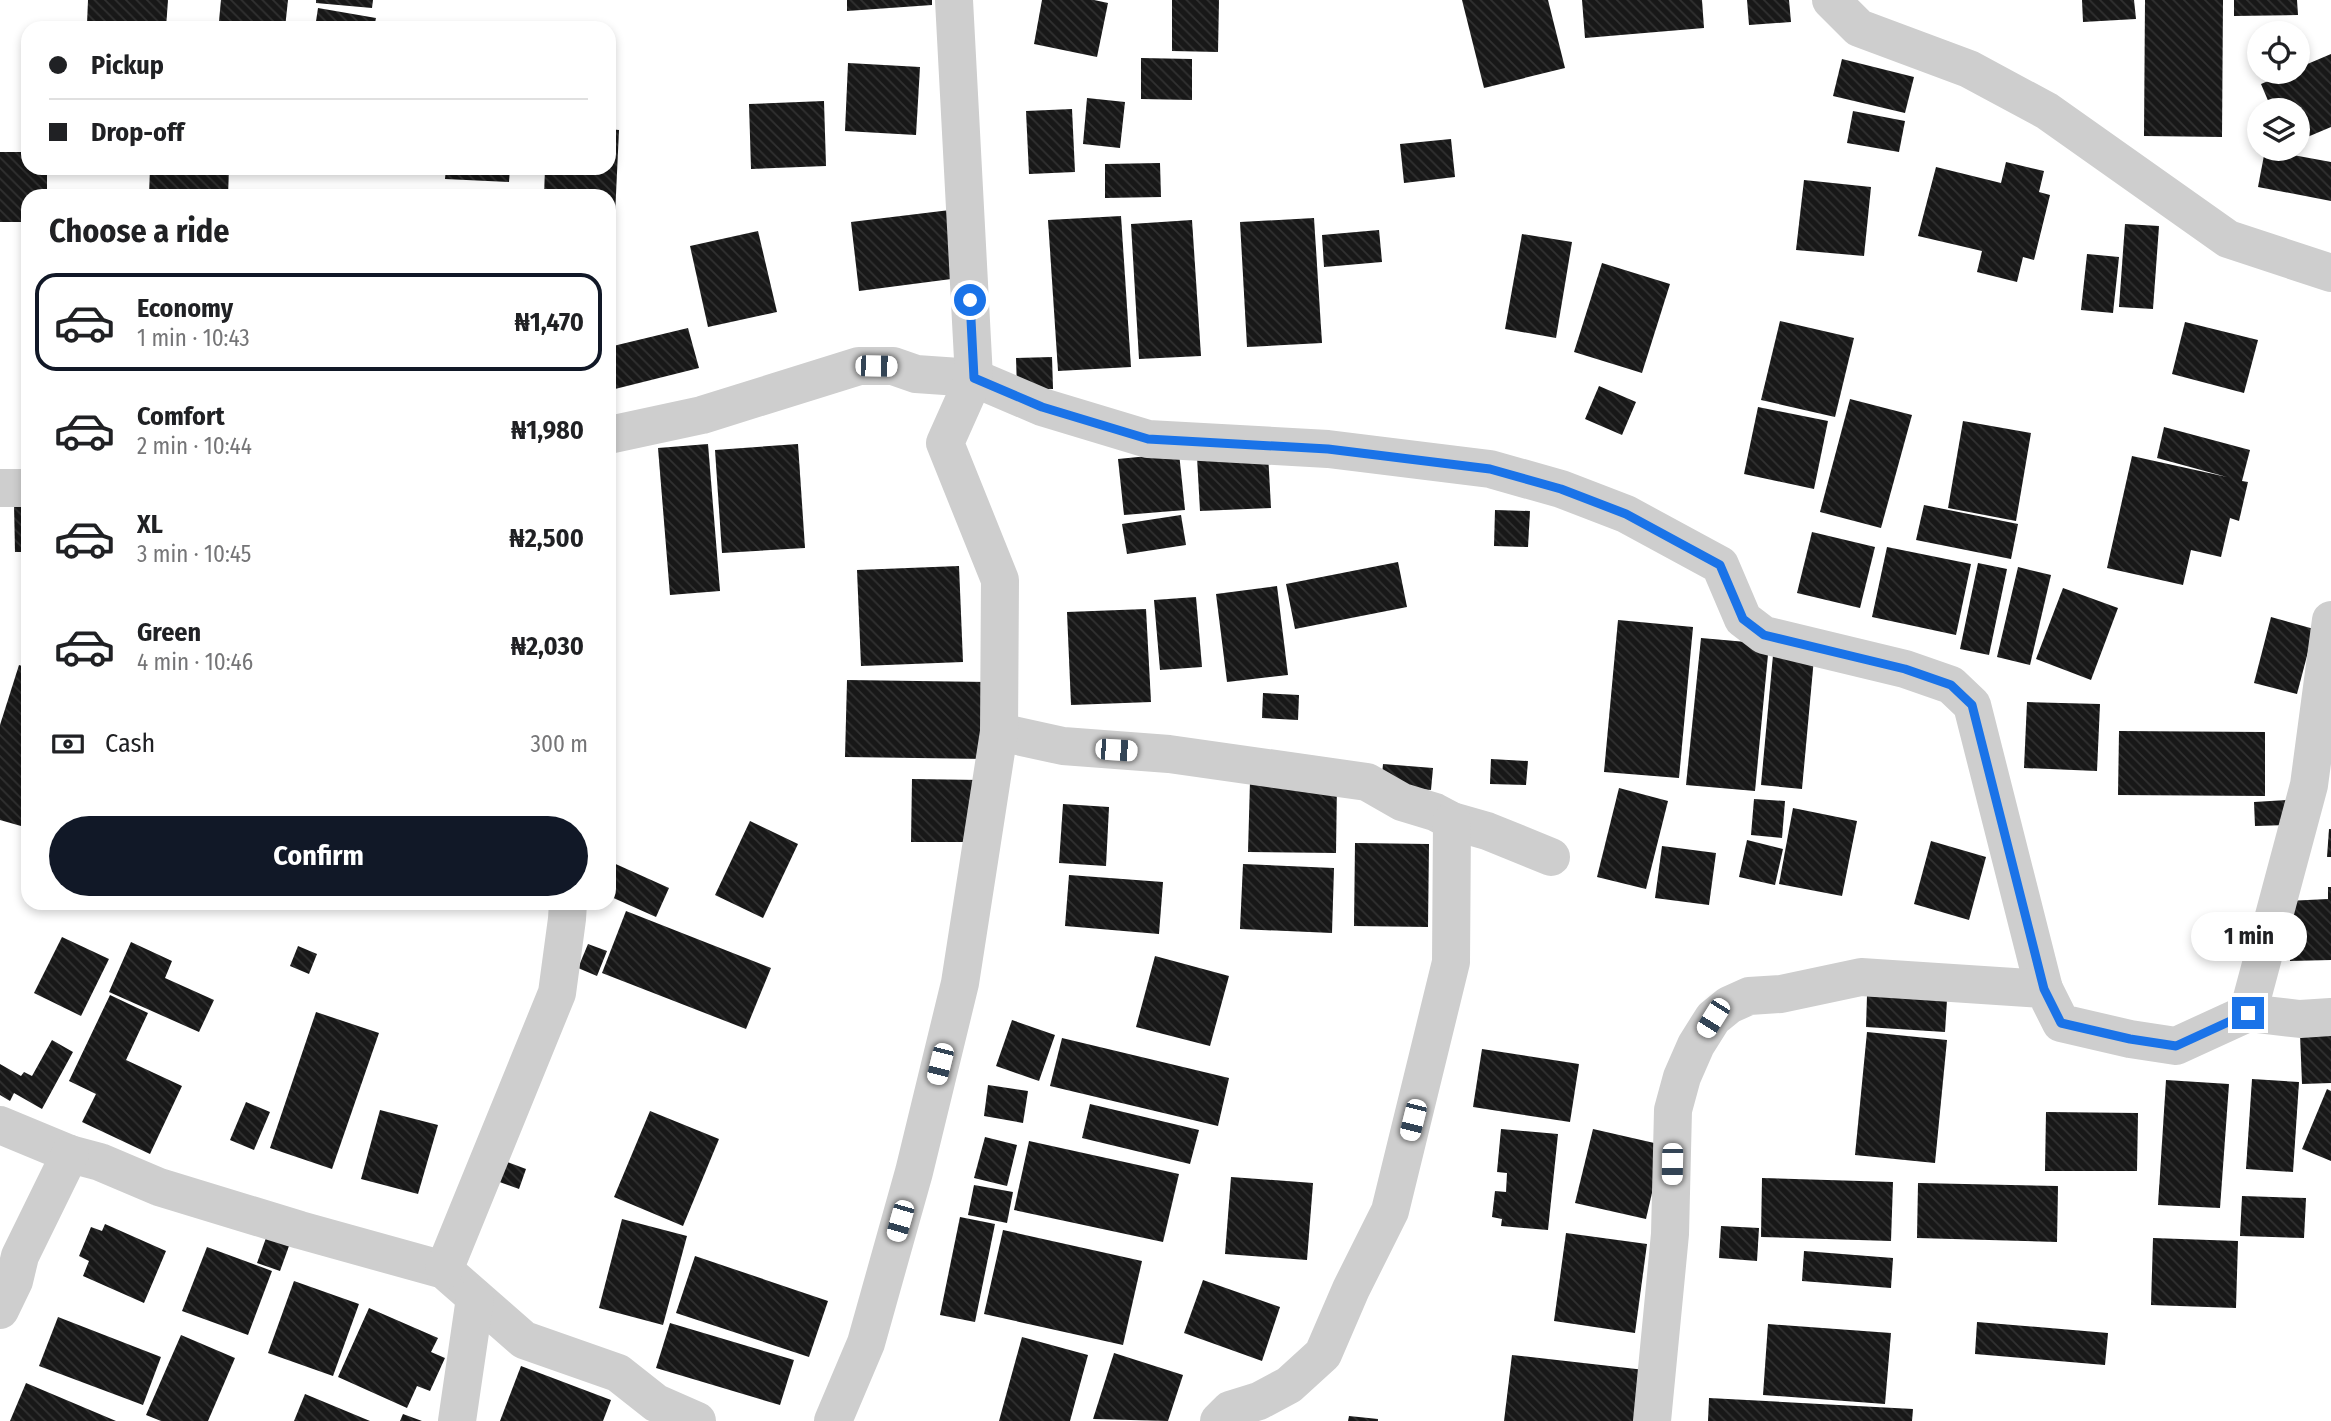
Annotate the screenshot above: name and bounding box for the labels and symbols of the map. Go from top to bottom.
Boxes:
route start [954,284,986,316]
car [855,355,898,377]
car [1095,738,1138,762]
callout: 1 min [2190,912,2306,960]
car [1693,995,1734,1041]
route end [2232,997,2264,1029]
car [925,1041,956,1087]
car [1398,1097,1429,1143]
car [1662,1143,1683,1185]
car [885,1198,916,1244]

